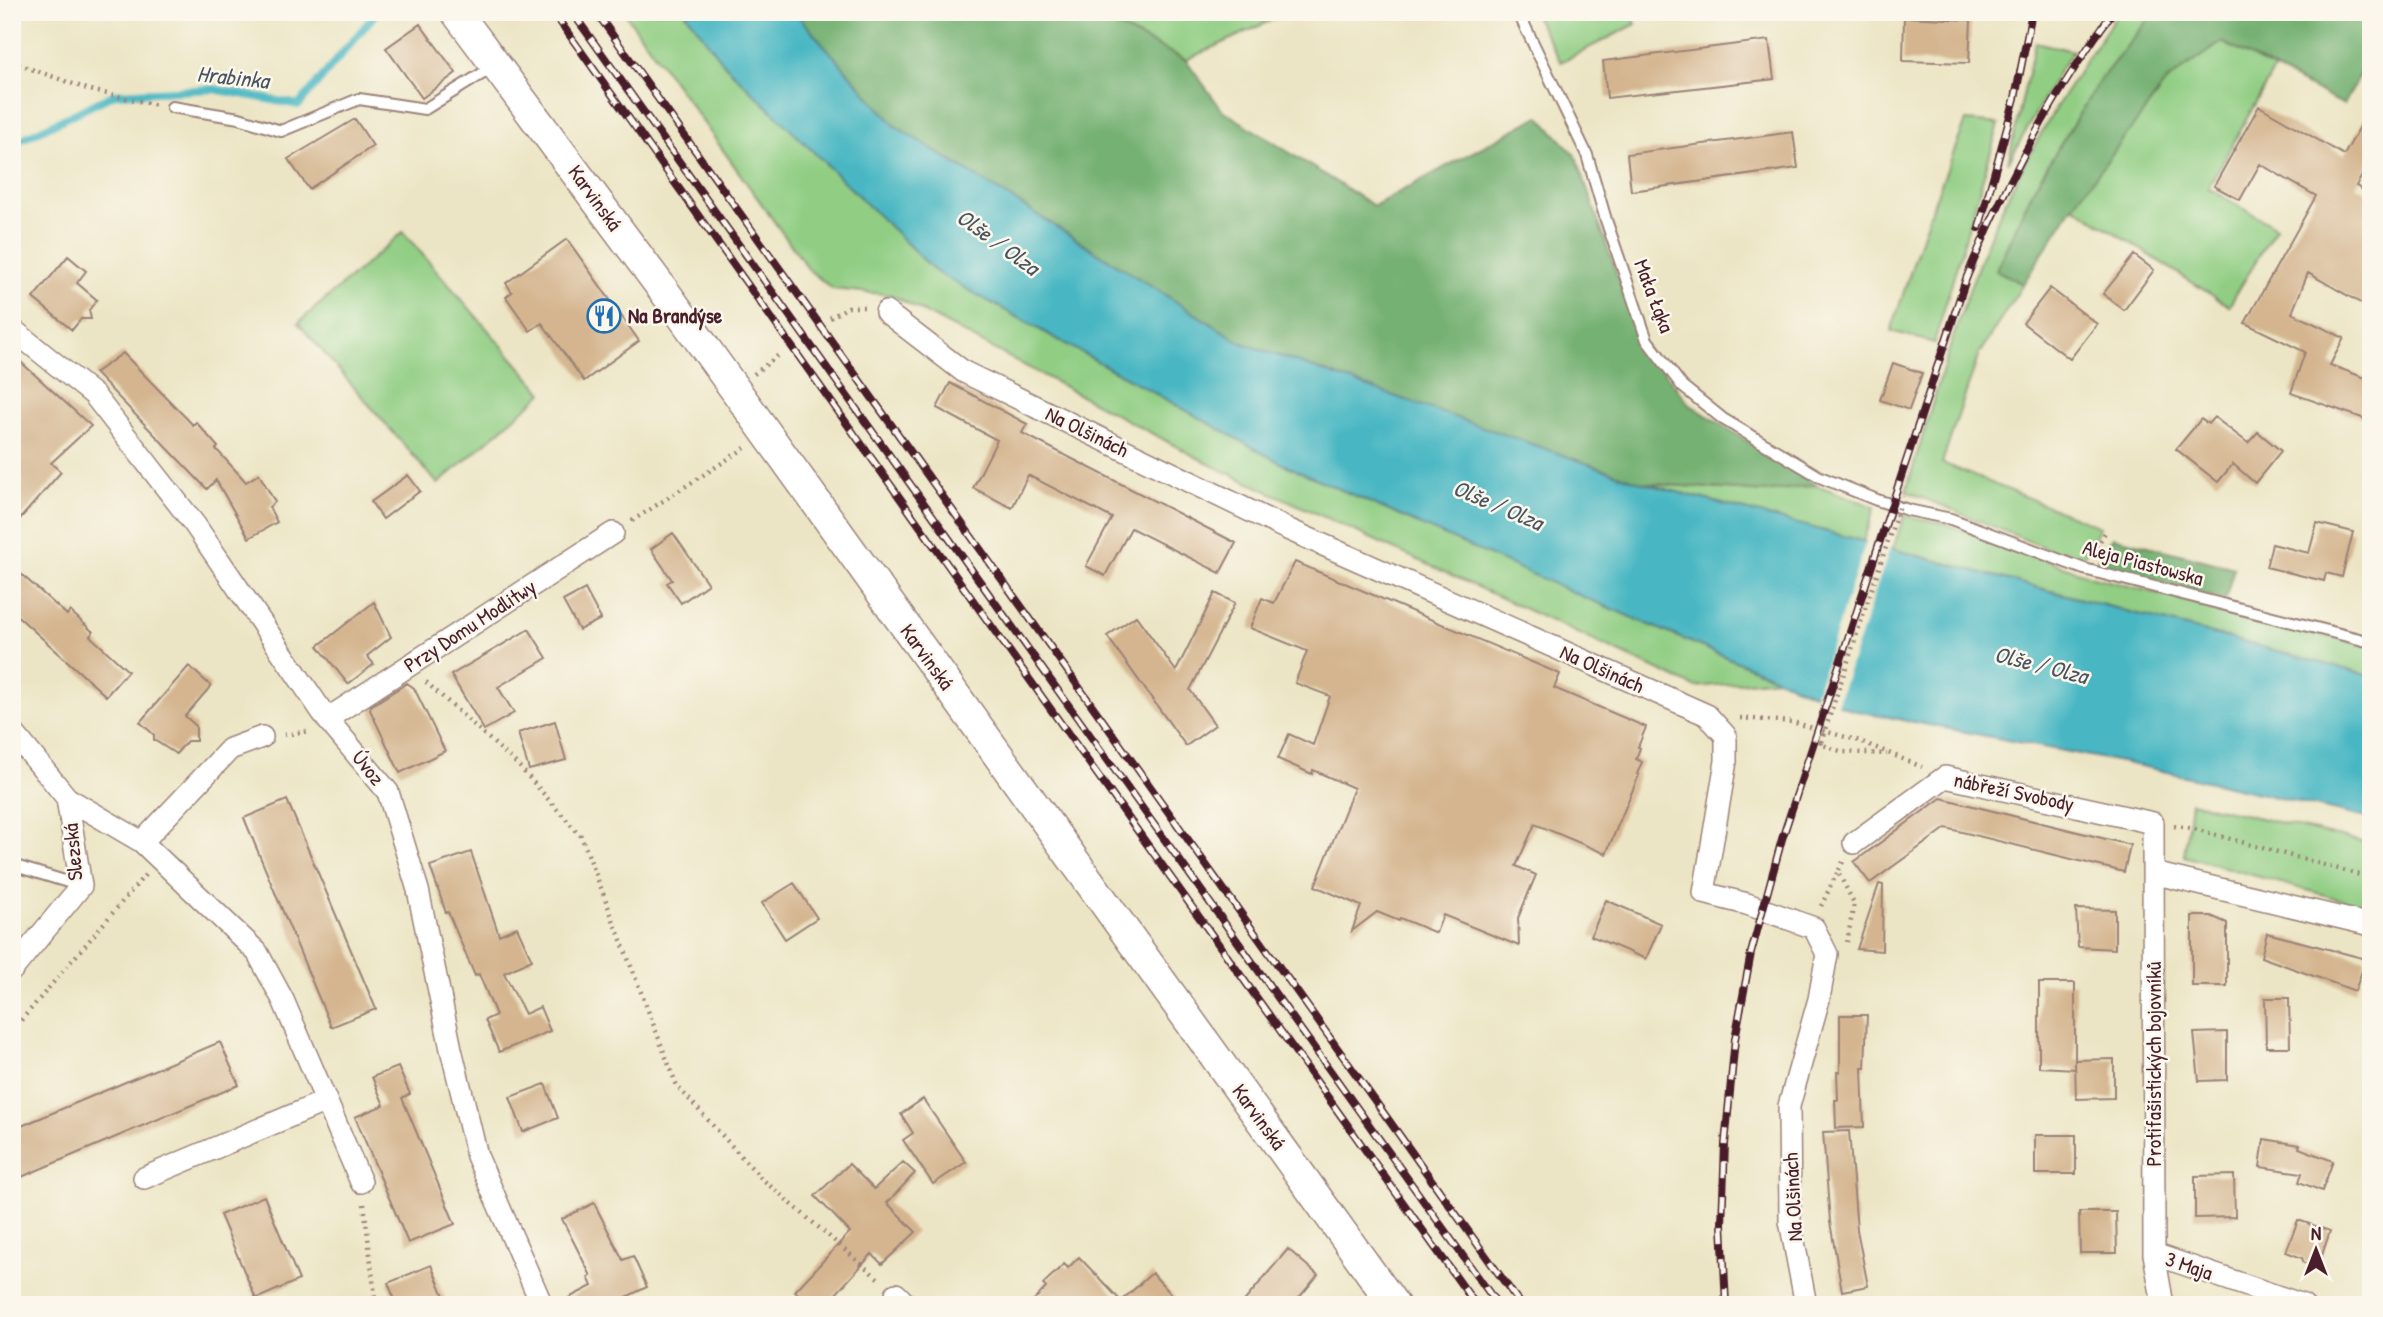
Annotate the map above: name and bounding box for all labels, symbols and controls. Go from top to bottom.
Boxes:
water label: Hrabinka [196,57,273,96]
street label: Karvinská [562,159,629,237]
water label: Olše / Olza [951,201,1047,283]
street label: Mała Łąka [1627,255,1682,337]
restaurant icon: Na Brandýse [585,297,623,335]
place label: Na Brandýse [628,301,723,331]
street label: Na Olšinách [1041,399,1134,464]
water label: Olše / Olza [1448,472,1550,538]
street label: Aleja Piastowska [2080,532,2207,593]
street label: Przy Domu Modlitwy [398,572,542,679]
street label: Karvinská [894,618,961,696]
street label: Na Olšinách [1556,637,1649,700]
water label: Olše / Olza [1991,638,2093,692]
street label: Úvoz [345,744,391,791]
street label: nábřeží Svobody [1951,765,2077,818]
street label: Slezská [56,822,89,882]
street label: Protifašistických bojovníků [2139,961,2168,1166]
street label: Karvinská [1226,1078,1293,1156]
street label: Na Olšinách [1776,1152,1809,1242]
north arrow [2282,1216,2352,1286]
text: N [2311,1220,2321,1246]
street label: 3 Maja [2162,1244,2217,1287]

